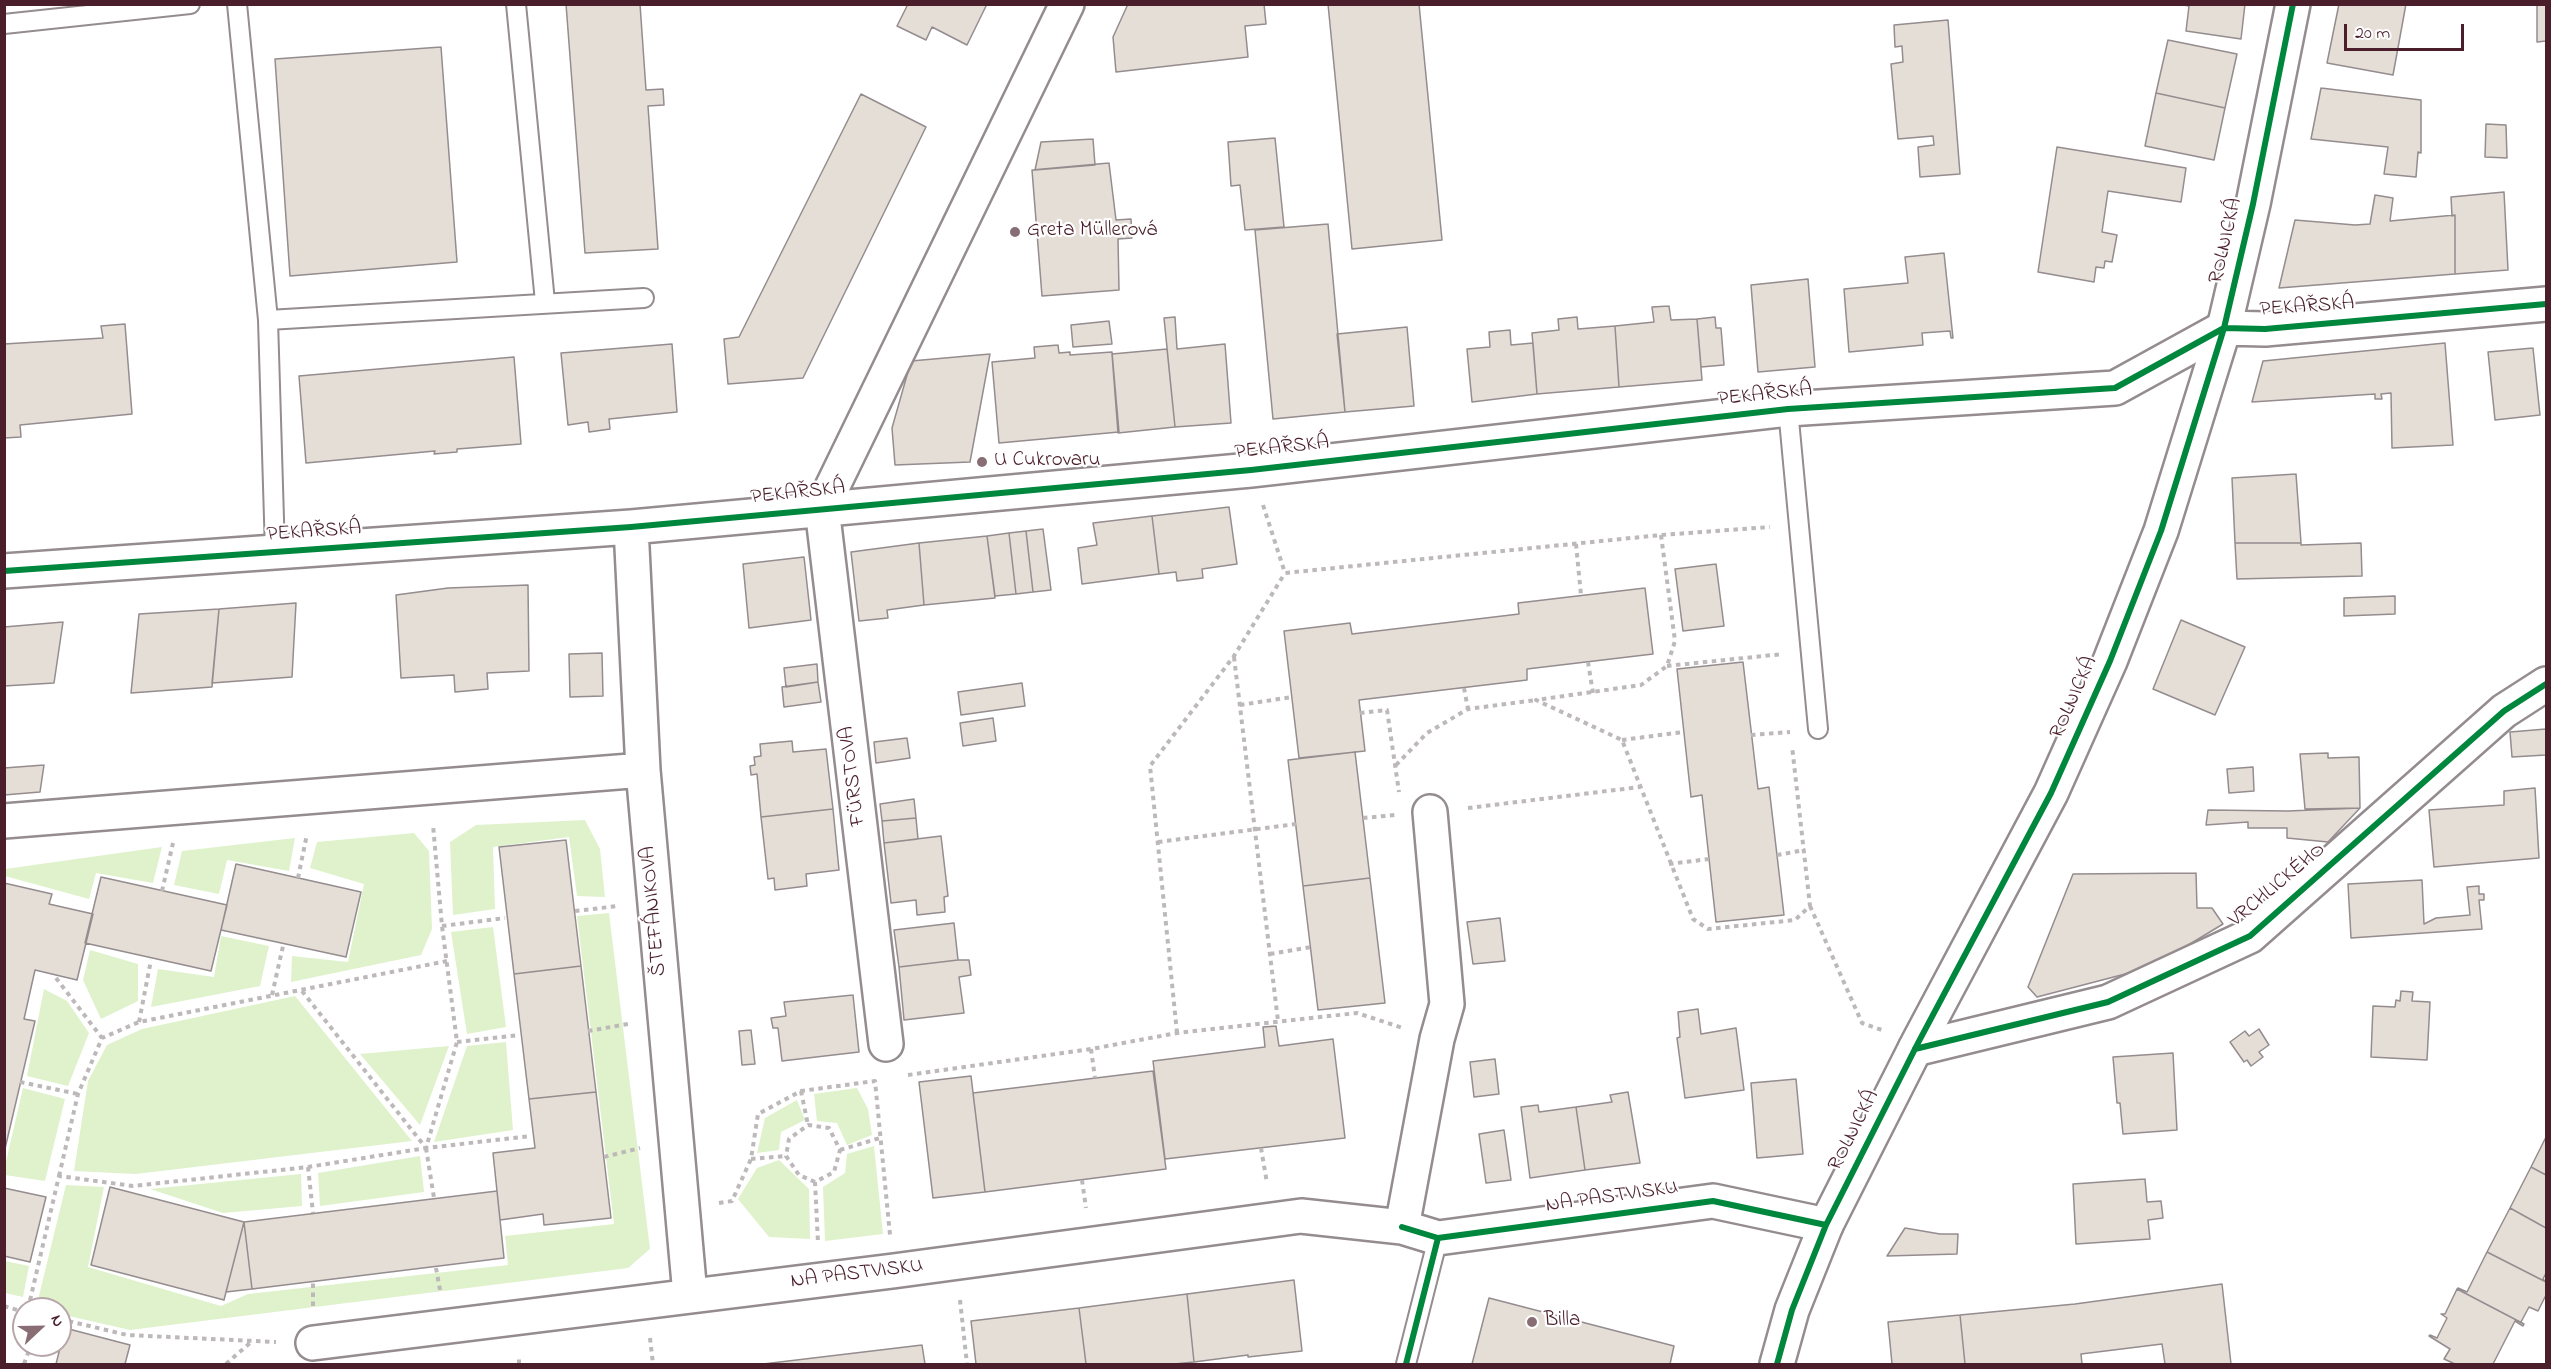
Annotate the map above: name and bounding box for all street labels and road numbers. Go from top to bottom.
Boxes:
street label: ROLNICKÁ [2205,196,2249,286]
street label: PEKAŘSKÁ [2259,292,2355,324]
street label: PEKAŘSKÁ [1716,379,1814,413]
street label: PEKAŘSKÁ [1233,432,1331,466]
street label: PEKAŘSKÁ [749,477,847,511]
street label: PEKAŘSKÁ [266,517,362,549]
street label: ROLNICKÁ [2046,653,2104,743]
street label: FÜRSTOVA [835,725,873,827]
street label: VRCHLICKÉHO [2224,838,2332,934]
street label: ŠTEFÁNIKOVA [637,845,673,977]
street label: ROLNICKÁ [1824,1086,1886,1176]
street label: NA PASTVISKU [1544,1176,1680,1220]
street label: NA PASTVISKU [789,1254,925,1296]

